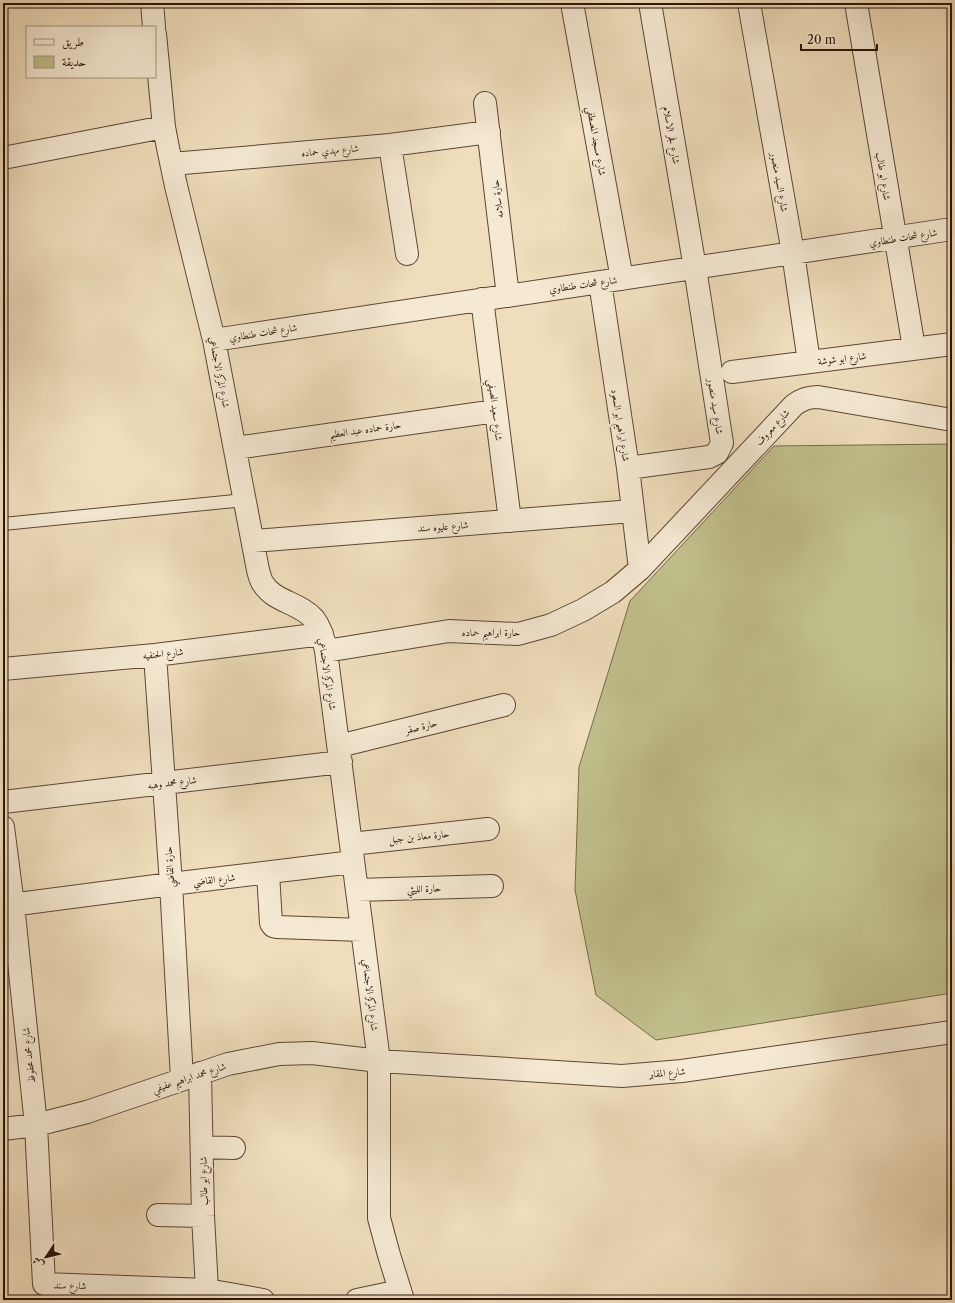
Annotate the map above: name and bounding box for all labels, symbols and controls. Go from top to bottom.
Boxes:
legend [26,26,156,78]
scale bar [801,26,877,52]
text: 20 m [807,32,836,47]
text: طريق [62,34,84,50]
text: حديقة [62,54,86,70]
street label: شارع فجر الاسلام [657,105,683,166]
street label: شارع مسجد المصطفي [580,106,609,178]
street label: شارع مهدي حماده [301,141,360,162]
street label: شارع السيد منصور [765,150,791,214]
street label: شارع ابو طالب [870,151,894,202]
street label: حارة سلامه [489,179,506,219]
street label: شارع شحات طنطاوي [868,226,939,252]
street label: شارع شحات طنطاوي [548,273,619,299]
street label: شارع شحات طنطاوي [228,321,299,347]
street label: شارع المركز الاجتماعي [203,335,233,410]
street label: شارع ابو شوشة [817,349,868,371]
street label: شارع سيد منصور [702,376,726,436]
street label: شارع سعيد الصيفي [481,379,506,442]
street label: شارع ابراهيم ابو السعود [604,388,633,463]
street label: شارع معروف [752,406,795,450]
street label: حارة حماده عبد العظيم [328,418,402,445]
street label: شارع عليوه سند [417,518,469,538]
street label: حارة ابراهيم حماده [462,626,520,643]
street label: شارع المركز الاجتماعي [312,637,340,712]
street label: شارع الحنفيه [142,645,185,665]
street label: حارة صقر [403,716,439,737]
street label: شارع محمد وهبه [147,773,198,795]
street label: حارة معاذ بن جبل [388,827,450,847]
street label: حارة القاضي [162,846,180,888]
street label: شارع القاضي [192,871,237,891]
street label: حارة الليثي [407,881,442,899]
street label: شارع المركز الاجتماعي [357,958,381,1033]
street label: شارع محمد محفوظ [19,1026,41,1083]
street label: شارع محمد ابراهيم عفيفي [151,1059,229,1099]
street label: شارع المقابر [647,1064,686,1084]
street label: شارع ابو طالب [197,1156,213,1205]
north arrow [26,1237,66,1277]
text: ش [29,1254,47,1271]
street label: شارع سند [53,1278,87,1296]

